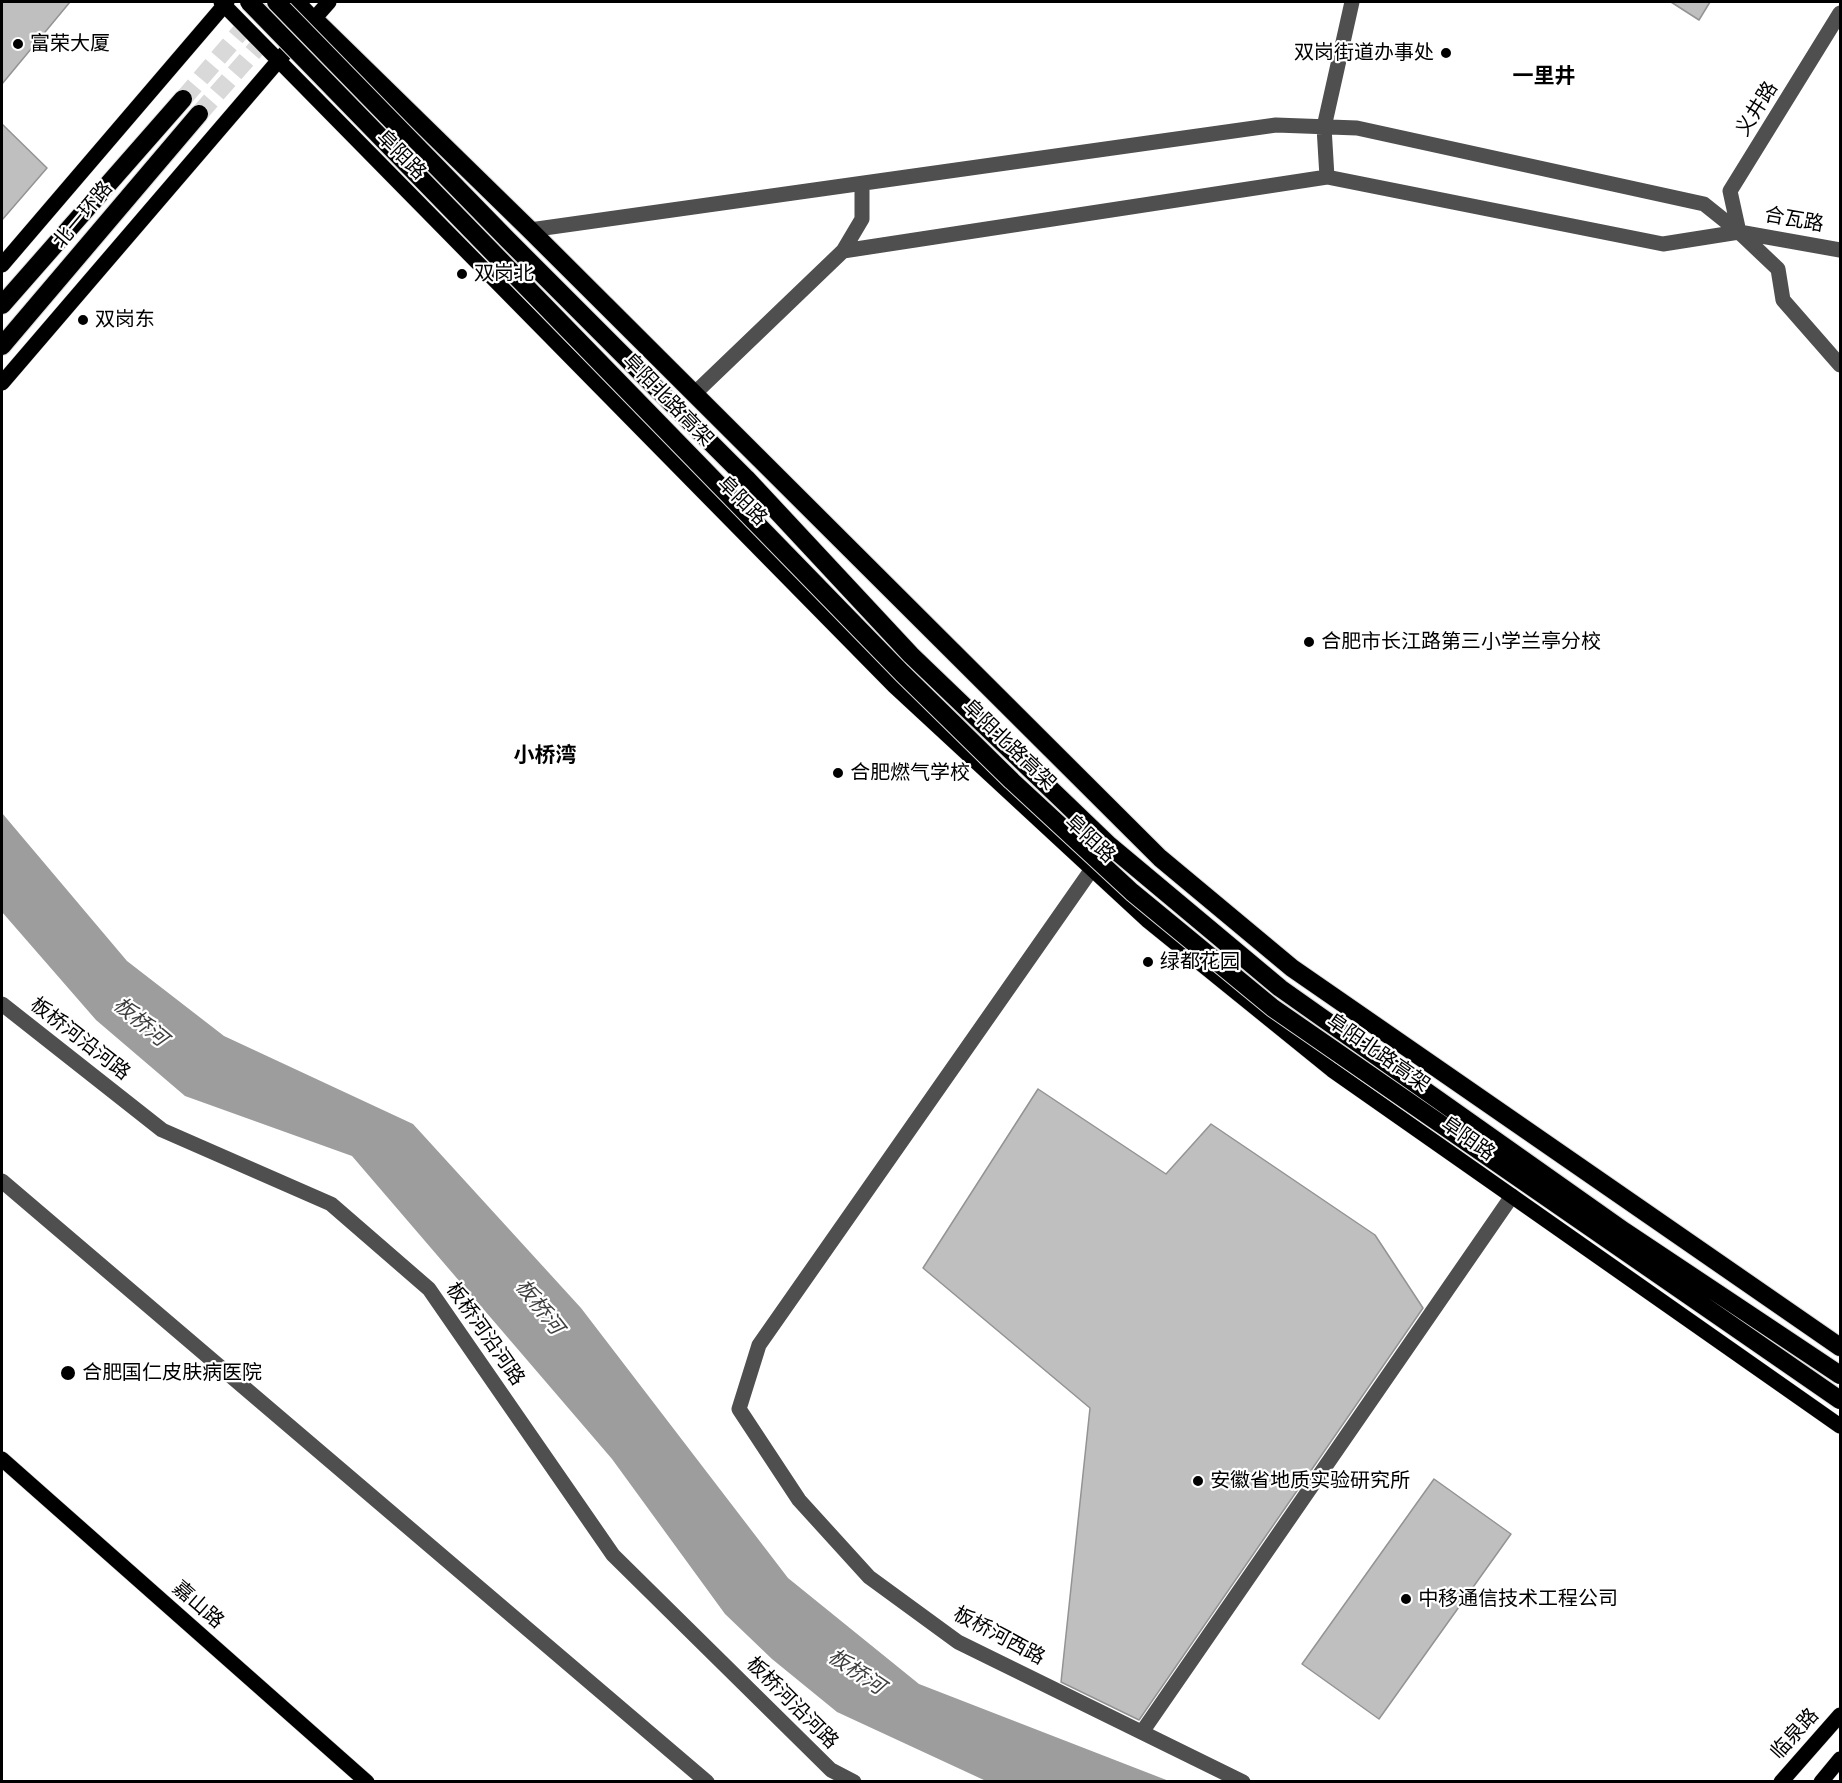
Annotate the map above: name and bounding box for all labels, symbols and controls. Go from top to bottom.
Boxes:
place label: 富荣大厦 [30,32,110,56]
marker: 富荣大厦 [11,37,25,51]
place label: 双岗街道办事处 [1294,41,1434,65]
marker: 双岗街道办事处 [1439,46,1453,60]
district label: 一里井 [1513,64,1575,90]
street label: 义井路 [1731,77,1783,141]
street label: 阜阳路 [371,125,431,185]
street label: 北一环路 [48,177,118,253]
street label: 合瓦路 [1762,203,1826,237]
place label: 双岗北 [474,262,534,286]
marker: 双岗北 [455,267,469,281]
place label: 双岗东 [95,308,155,332]
marker: 双岗东 [76,313,90,327]
street label: 阜阳北路高架 [618,349,718,451]
street label: 阜阳路 [712,471,772,531]
place label: 合肥市长江路第三小学兰亭分校 [1321,630,1601,654]
marker: 合肥市长江路第三小学兰亭分校 [1302,635,1316,649]
street label: 阜阳北路高架 [958,695,1060,795]
district label: 小桥湾 [514,743,576,769]
place label: 合肥燃气学校 [850,761,970,785]
marker: 合肥燃气学校 [831,766,845,780]
street label: 阜阳路 [1060,810,1120,868]
place label: 绿都花园 [1160,950,1240,974]
marker: 绿都花园 [1141,955,1155,969]
water label: 板桥河 [108,992,172,1052]
street label: 板桥河沿河路 [25,993,135,1085]
street label: 阜阳北路高架 [1322,1009,1434,1097]
street label: 阜阳路 [1437,1112,1499,1166]
water label: 板桥河 [510,1274,568,1340]
street label: 板桥河沿河路 [441,1278,529,1390]
place label: 合肥国仁皮肤病医院 [82,1361,262,1385]
marker: 合肥国仁皮肤病医院 [59,1364,77,1382]
place label: 安徽省地质实验研究所 [1210,1469,1410,1493]
marker: 安徽省地质实验研究所 [1191,1474,1205,1488]
street label: 嘉山路 [167,1576,229,1634]
place label: 中移通信技术工程公司 [1418,1587,1618,1611]
marker: 中移通信技术工程公司 [1399,1592,1413,1606]
street label: 板桥河西路 [949,1602,1049,1670]
water label: 板桥河 [823,1644,889,1700]
street label: 板桥河沿河路 [741,1652,843,1754]
street label: 临泉路 [1766,1704,1824,1764]

